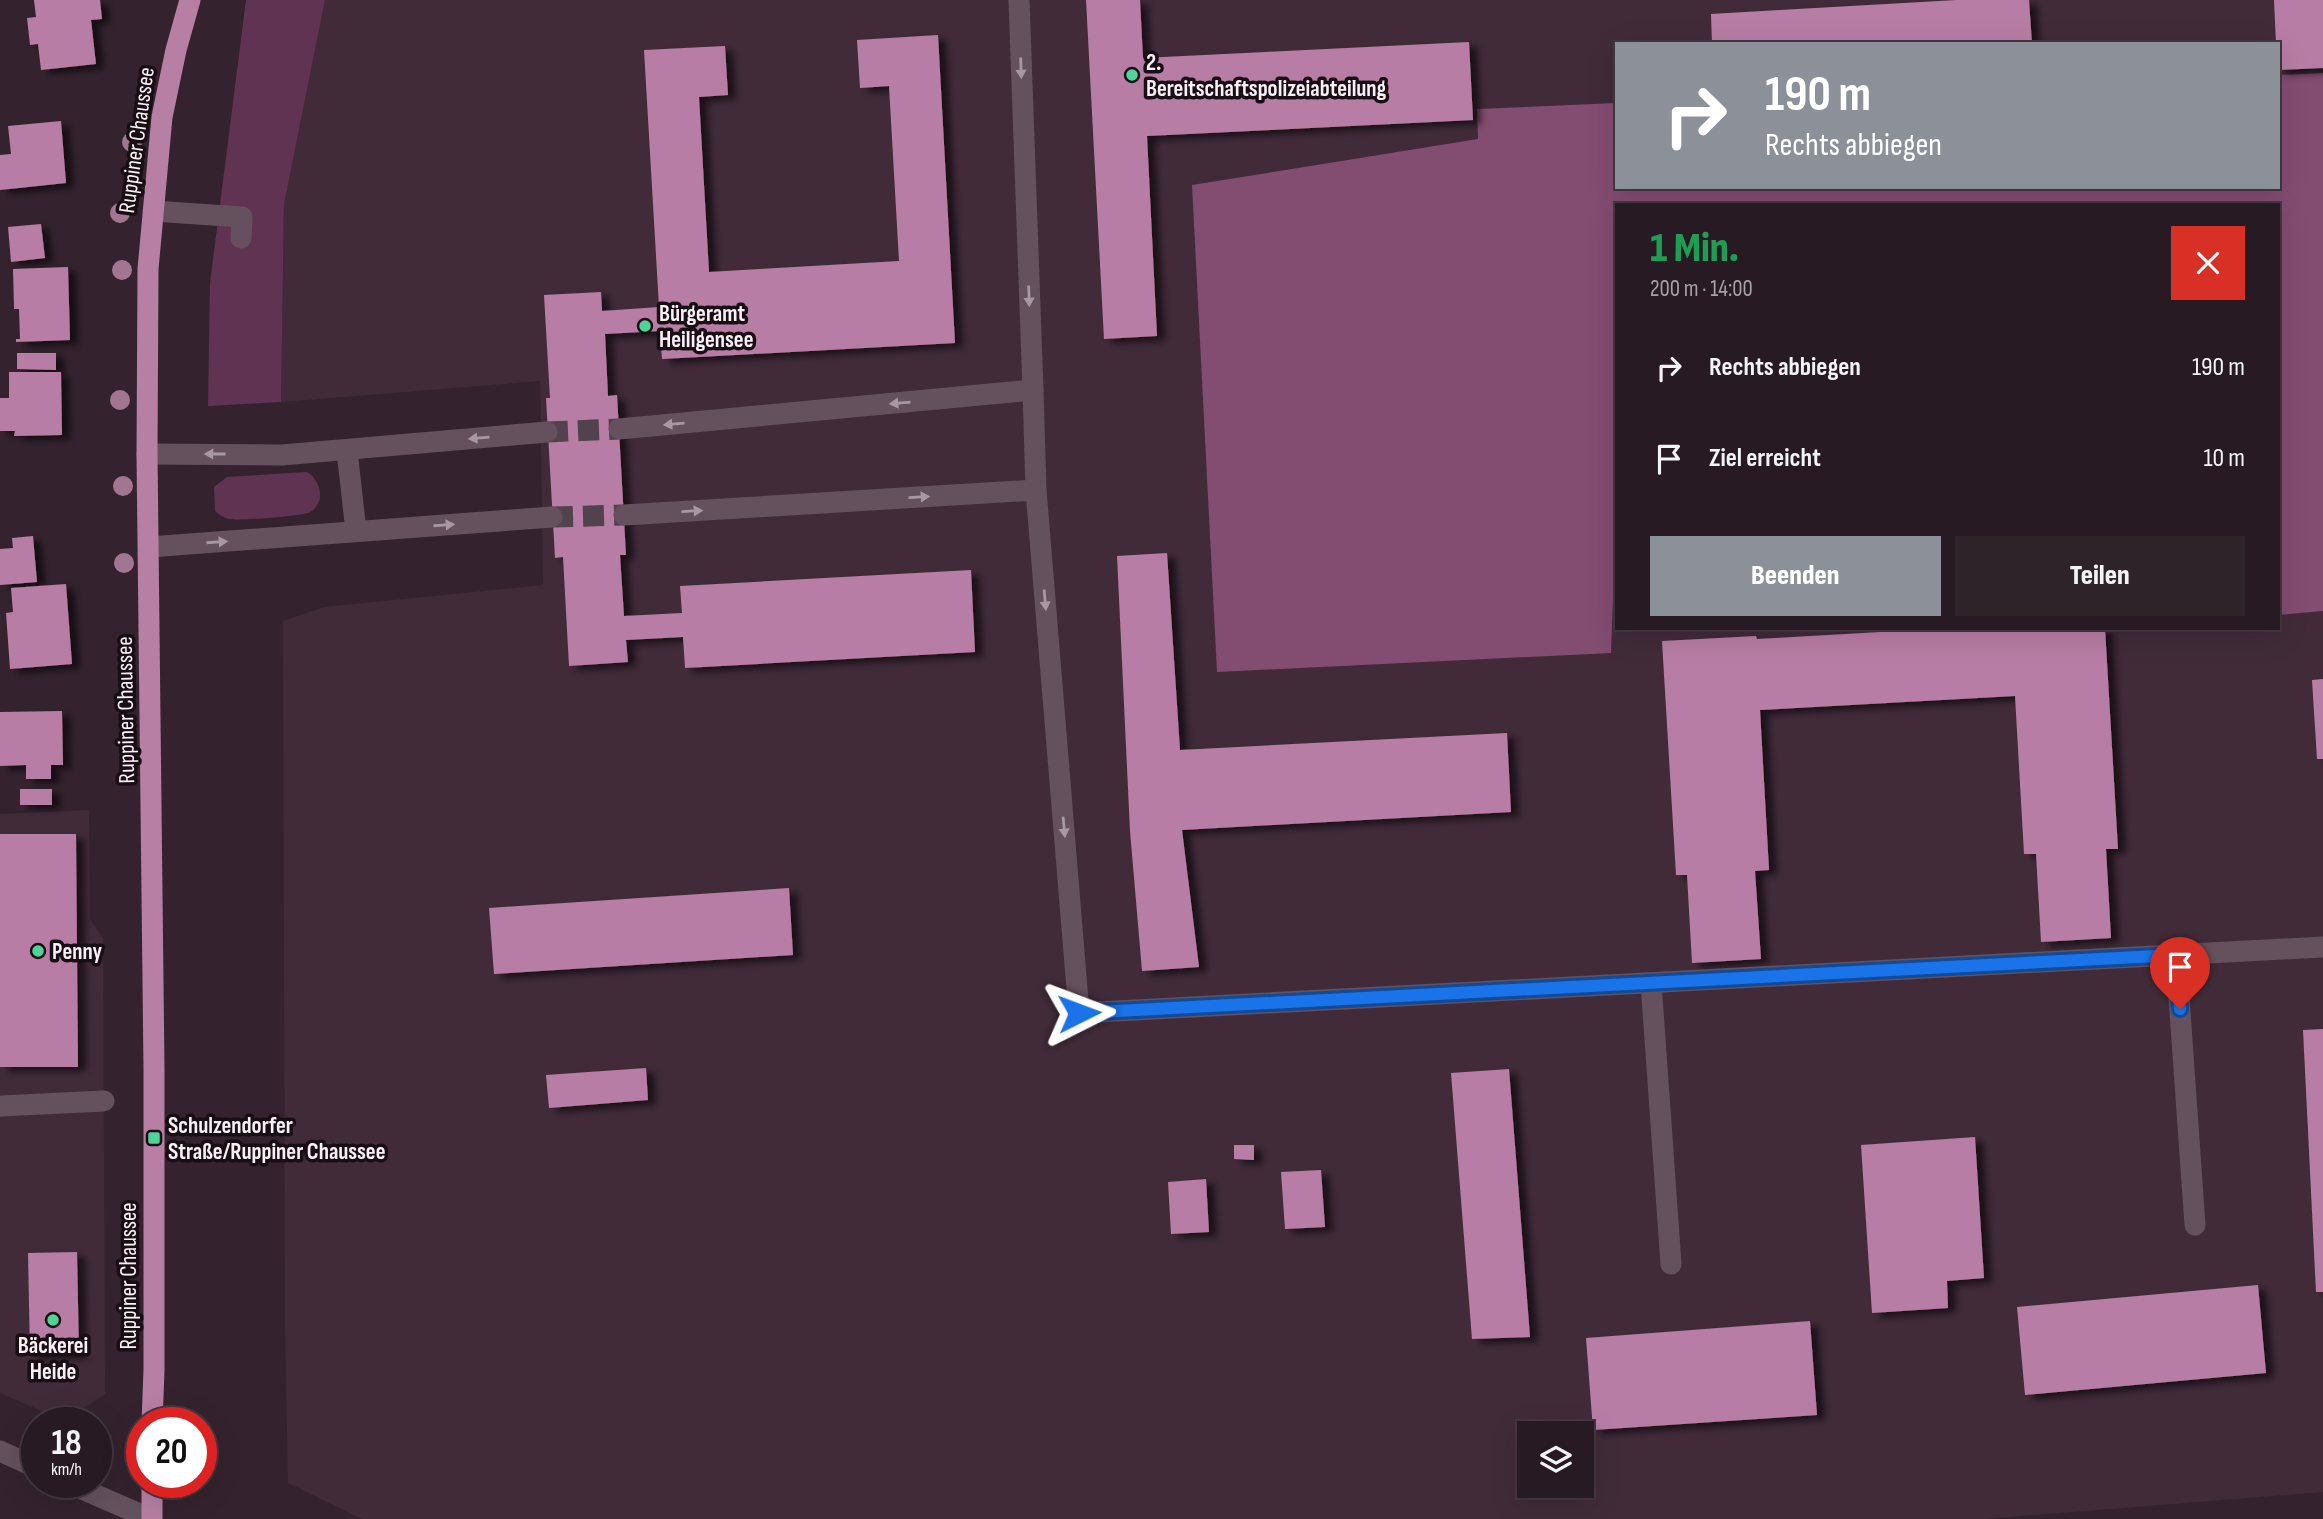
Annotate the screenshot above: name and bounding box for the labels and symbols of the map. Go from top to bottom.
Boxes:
place label: 2. Bereitschaftspolizeiabteilung [1146,49,1387,103]
one-way arrow [1016,57,1027,79]
street label: Ruppiner Chaussee [113,65,161,215]
marker: 2. Bereitschaftspolizeiabteilung [1124,67,1140,83]
one-way arrow [1024,285,1035,307]
place label: Bürgeramt Heiligensee [659,300,753,354]
marker: Bürgeramt Heiligensee [637,318,653,334]
one-way arrow [889,397,911,408]
one-way arrow [663,419,685,430]
one-way arrow [468,433,490,444]
one-way arrow [203,449,225,460]
one-way arrow [908,491,930,502]
one-way arrow [681,505,703,516]
one-way arrow [433,519,455,530]
one-way arrow [206,536,228,547]
one-way arrow [1040,590,1051,612]
street label: Ruppiner Chaussee [111,636,141,784]
one-way arrow [1059,816,1070,838]
pin [2150,937,2210,1009]
place label: Penny [52,938,103,966]
marker: Penny [30,943,46,959]
position arrow [1042,976,1116,1050]
place label: Schulzendorfer Straße/Ruppiner Chaussee [168,1112,385,1166]
marker: Schulzendorfer Straße/Ruppiner Chaussee [146,1130,162,1146]
street label: Ruppiner Chaussee [115,1202,143,1350]
marker: Bäckerei Heide [45,1312,61,1328]
place label: Bäckerei Heide [18,1332,88,1386]
speed limit sign: 20 [126,1407,217,1498]

